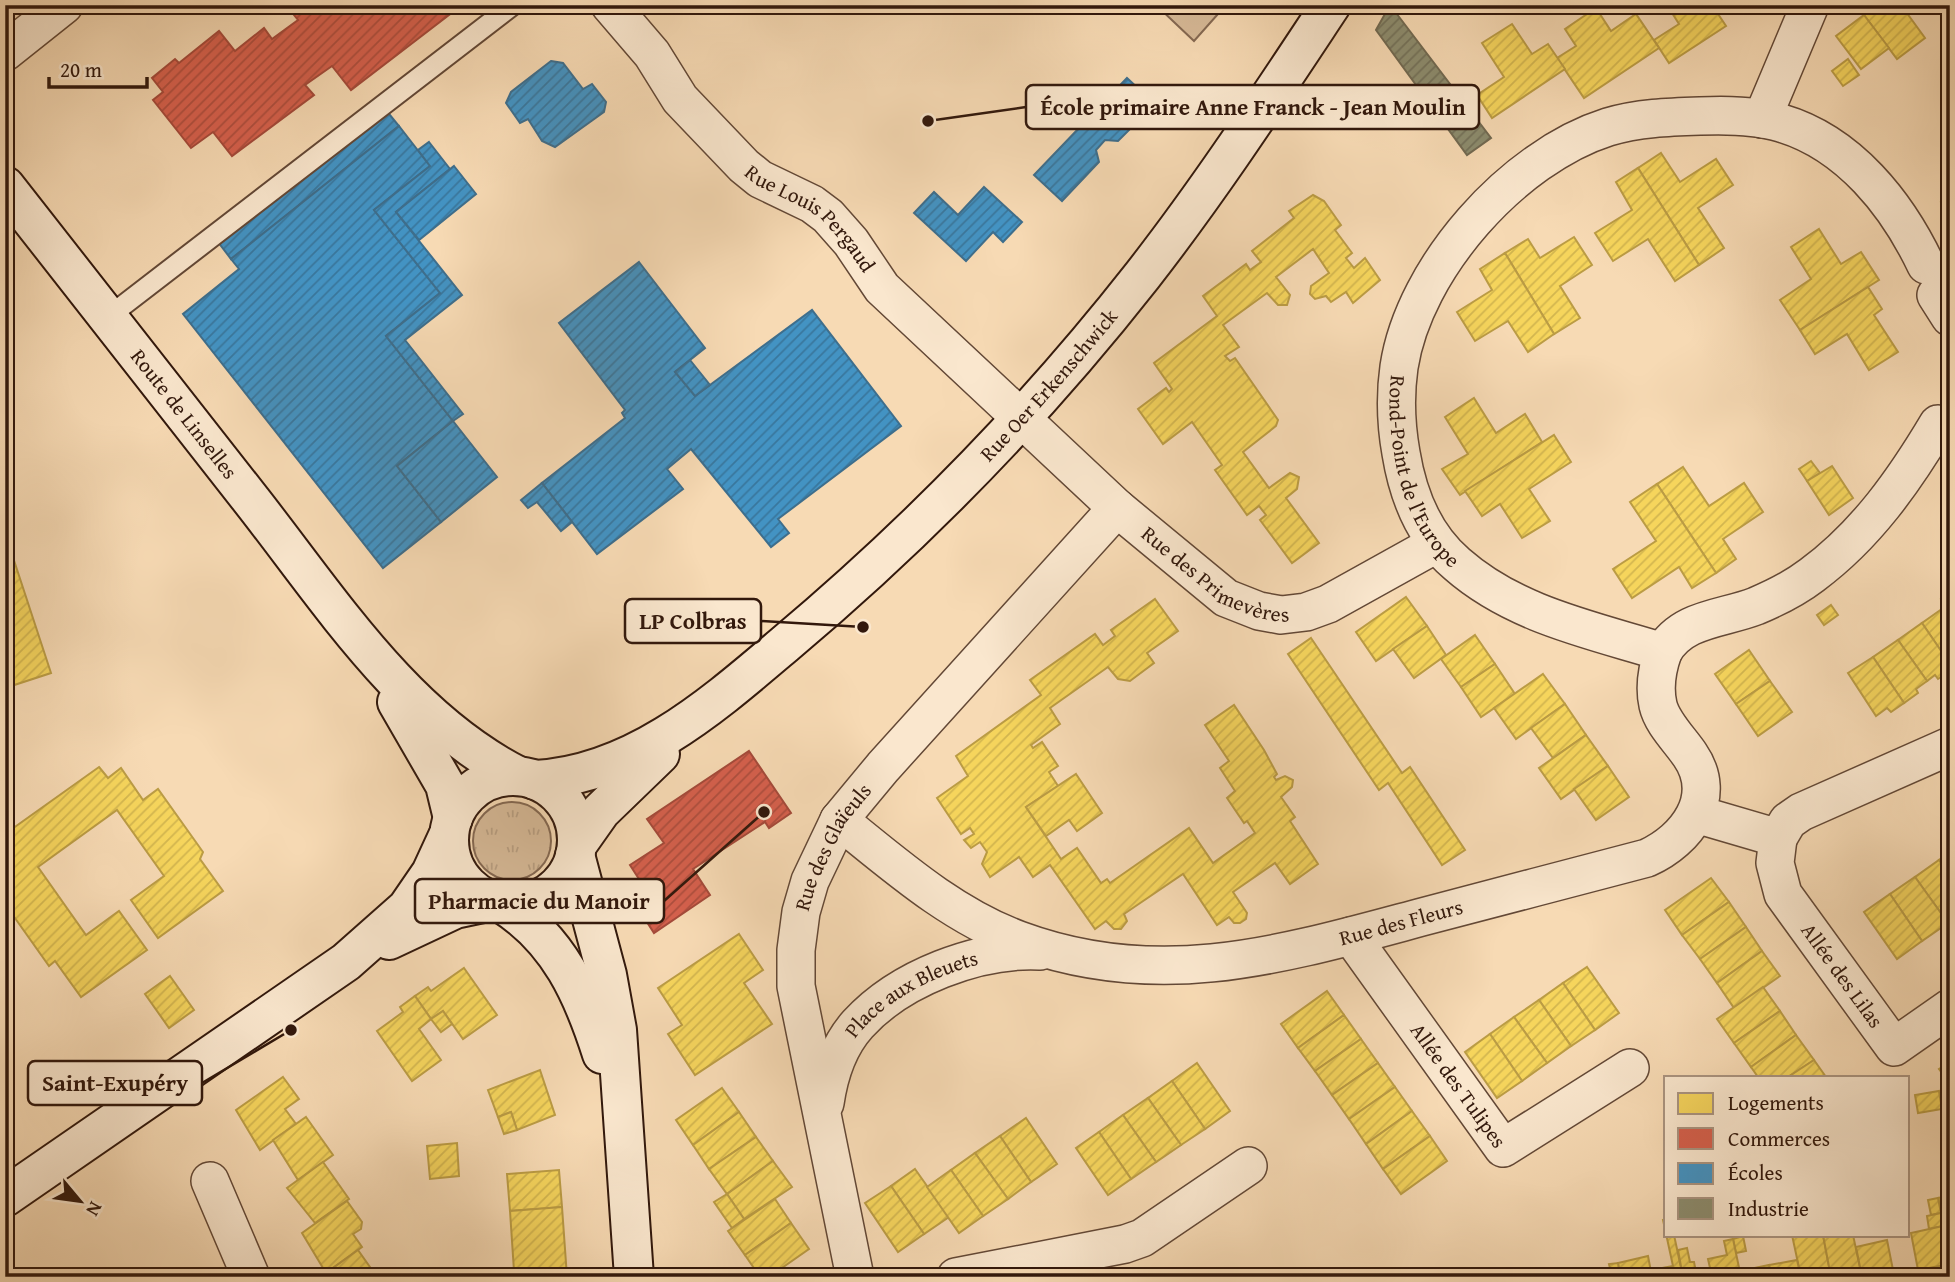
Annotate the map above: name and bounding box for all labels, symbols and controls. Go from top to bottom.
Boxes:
scale bar [49,46,147,90]
text: 20 m [60,54,102,85]
callout: École primaire Anne Franck - Jean Moulin [1026,85,1479,129]
text: École primaire Anne Franck - Jean Moulin [1040,90,1466,123]
street label: Rue Louis Pergaud [738,157,884,279]
street label: Rue Oer Erkenschwick [972,302,1125,468]
street label: Route de Linselles [124,342,245,486]
street label: Rond-Point de l'Europe [1382,374,1467,575]
street label: Rue des Primevères [1135,518,1291,630]
callout: LP Colbras [625,599,761,643]
text: LP Colbras [639,604,747,637]
street label: Rue des Glaïeuls [786,776,878,914]
callout: Pharmacie du Manoir [415,879,664,923]
text: Pharmacie du Manoir [428,884,650,917]
street label: Rue des Fleurs [1336,891,1466,953]
street label: Allée des Lilas [1794,916,1891,1034]
street label: Place aux Bleuets [837,942,981,1044]
street label: Allée des Tulipes [1403,1016,1514,1154]
callout: Saint-Exupéry [28,1061,202,1105]
text: Saint-Exupéry [42,1066,188,1099]
legend [1664,1076,1910,1236]
text: Logements [1728,1087,1824,1118]
text: Commerces [1728,1123,1830,1154]
text: Écoles [1728,1157,1783,1188]
north arrow [46,1166,116,1236]
text: Industrie [1728,1193,1809,1224]
text: N [79,1197,110,1222]

